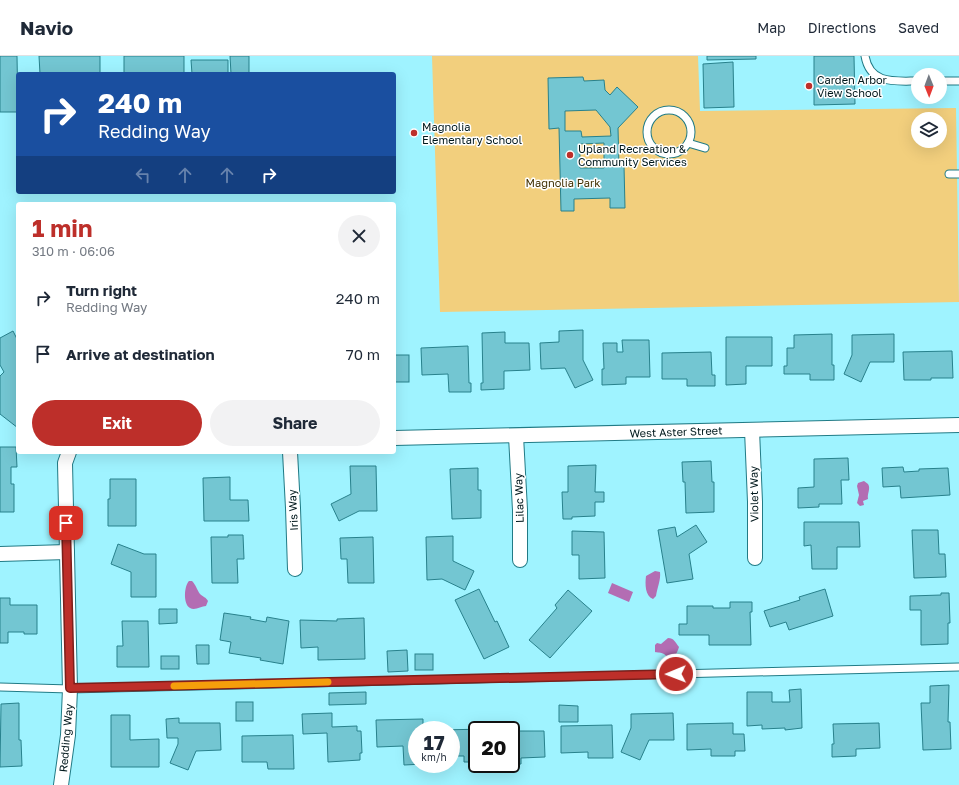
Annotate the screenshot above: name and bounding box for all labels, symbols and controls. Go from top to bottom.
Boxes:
text: Navio [20,16,73,39]
text: Map [757,19,786,36]
text: Directions [808,19,876,36]
text: Saved [898,19,939,36]
north arrow [911,68,947,104]
map controls [911,68,947,148]
place label: Carden Arbor View School [817,73,888,99]
marker: Carden Arbor View School [804,81,814,91]
text: 240 m [98,86,182,119]
icon: right [32,88,84,140]
button: layers [911,112,947,148]
text: Redding Way [98,120,211,142]
place label: Magnolia Elementary School [422,120,522,146]
marker: Magnolia Elementary School [409,128,419,138]
place label: Upland Recreation & Community Services [578,142,687,168]
marker: Upland Recreation & Community Services [565,150,575,160]
icon: left [132,164,154,186]
icon: ahead [174,164,196,186]
icon: ahead [216,164,238,186]
icon: right [258,164,280,186]
park label: Magnolia Park [525,176,601,189]
text: 1 min [32,213,92,242]
button: close [338,215,380,257]
text: 310 m · 06:06 [32,243,115,259]
text: Turn right [66,281,137,299]
icon: right [32,287,54,309]
text: 240 m [336,289,380,307]
text: Redding Way [66,299,147,315]
icon: arrive [32,343,54,365]
text: Arrive at destination [66,345,215,363]
text: 70 m [346,345,380,363]
button: Exit [32,400,202,446]
button: Share [210,400,380,446]
street label: West Aster Street [629,423,723,440]
street label: Violet Way [747,466,760,522]
street label: Lilac Way [511,473,526,523]
street label: Iris Way [285,489,300,531]
pin [49,506,83,540]
icon: arrive [55,512,77,534]
position arrow [655,653,697,695]
street label: Redding Way [56,703,75,773]
speed limit sign: 20 [468,721,520,773]
text: 17 [423,730,445,754]
text: km/h [421,751,447,763]

